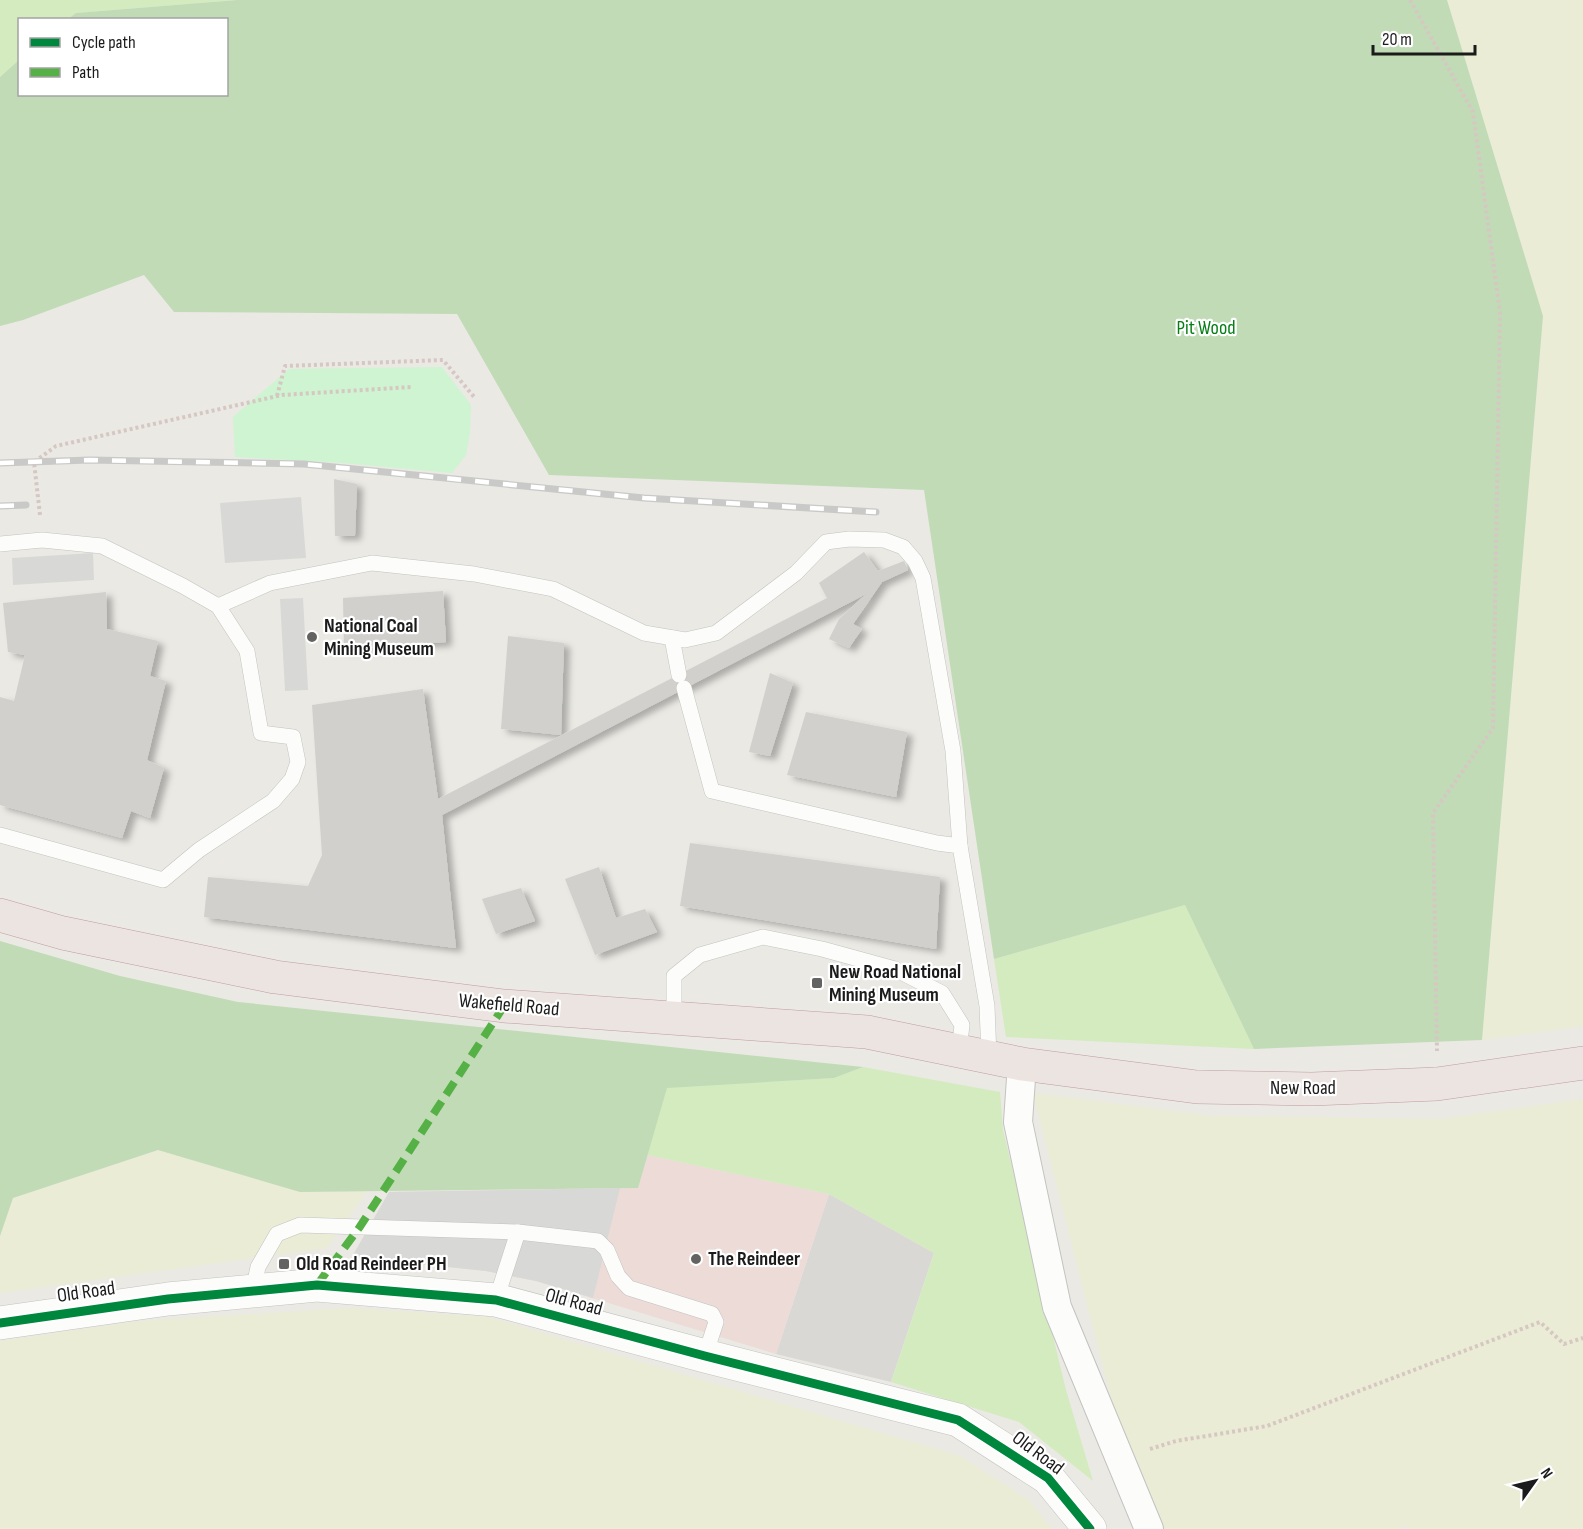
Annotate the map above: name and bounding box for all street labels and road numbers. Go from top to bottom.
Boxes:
street label: Wakefield Road [458,989,560,1021]
street label: New Road [1270,1076,1336,1100]
street label: Old Road [55,1276,117,1308]
street label: Old Road [543,1283,605,1321]
street label: Old Road [1007,1426,1069,1480]

